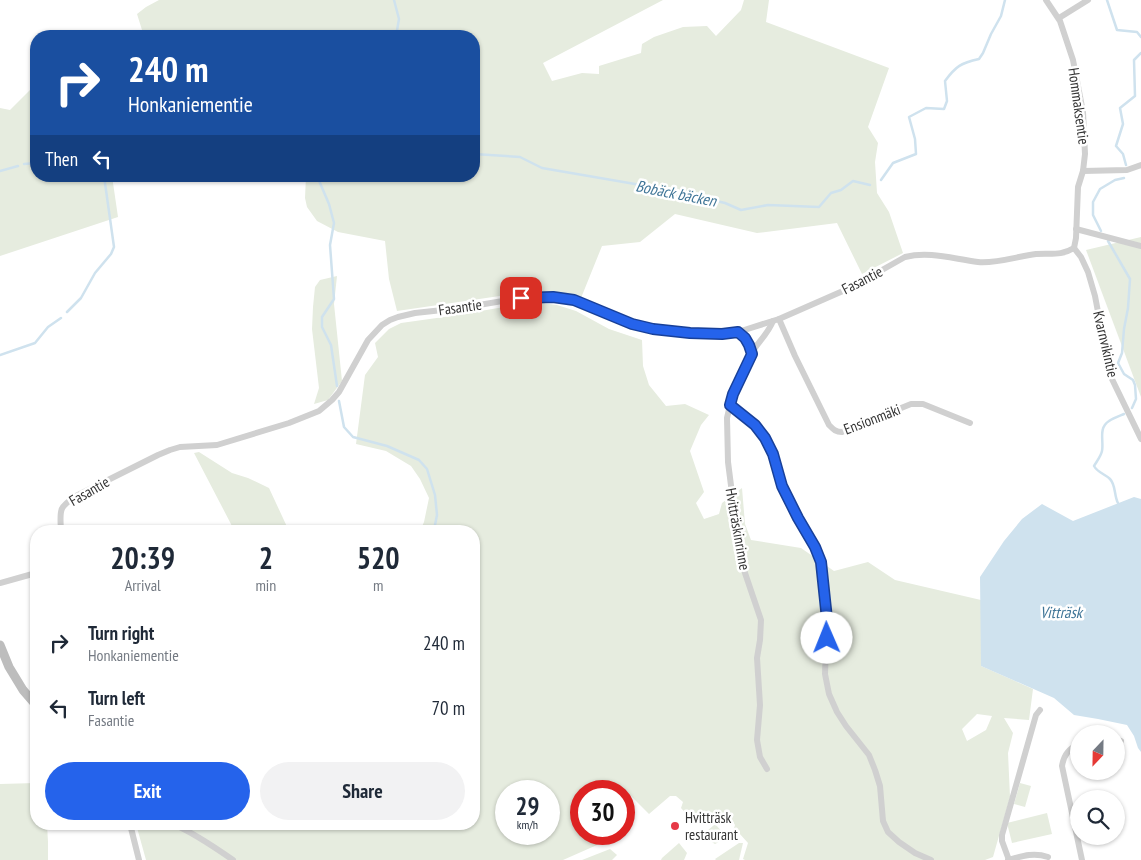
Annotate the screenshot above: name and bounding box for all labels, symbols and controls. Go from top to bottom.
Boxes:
text: 240 m [128,46,209,92]
icon: right [45,50,110,115]
street label: Hommaksentie [1064,66,1094,146]
text: Honkaniementie [128,90,253,118]
icon: left [88,145,116,173]
text: Then [45,147,78,171]
water label: Bobäck bäcken [634,175,719,211]
street label: Fasantie [838,262,886,298]
pin [500,277,542,319]
icon: arrive [507,284,535,312]
street label: Fasantie [437,295,483,319]
street label: Kvarnvikintie [1089,309,1123,379]
street label: Ensionmäki [841,400,903,438]
street label: Fasantie [65,472,113,510]
street label: Hvitträskinrinne [721,487,755,571]
text: 20:39 [110,538,175,577]
text: 2 [259,538,273,577]
text: 520 [357,538,400,577]
text: Arrival [125,575,161,595]
text: min [255,575,276,595]
text: m [373,575,383,595]
water label: Vitträsk [1040,602,1084,622]
position arrow [800,611,852,663]
text: Turn right [88,621,154,645]
icon: right [45,629,73,657]
text: 240 m [423,631,465,655]
text: Honkaniementie [88,645,179,665]
text: Turn left [88,686,145,710]
icon: left [45,694,73,722]
text: 70 m [432,696,465,720]
text: Fasantie [88,710,134,730]
north arrow [1070,725,1125,780]
map controls [1070,725,1125,845]
button: Exit [45,762,250,820]
button: Share [260,762,465,820]
speed limit sign: 30 [570,780,635,845]
text: 29 [516,790,539,822]
button: search [1070,790,1125,845]
place label: Hvitträsk restaurant [685,808,738,844]
text: km/h [517,817,538,832]
marker: Hvitträsk restaurant [669,820,681,832]

